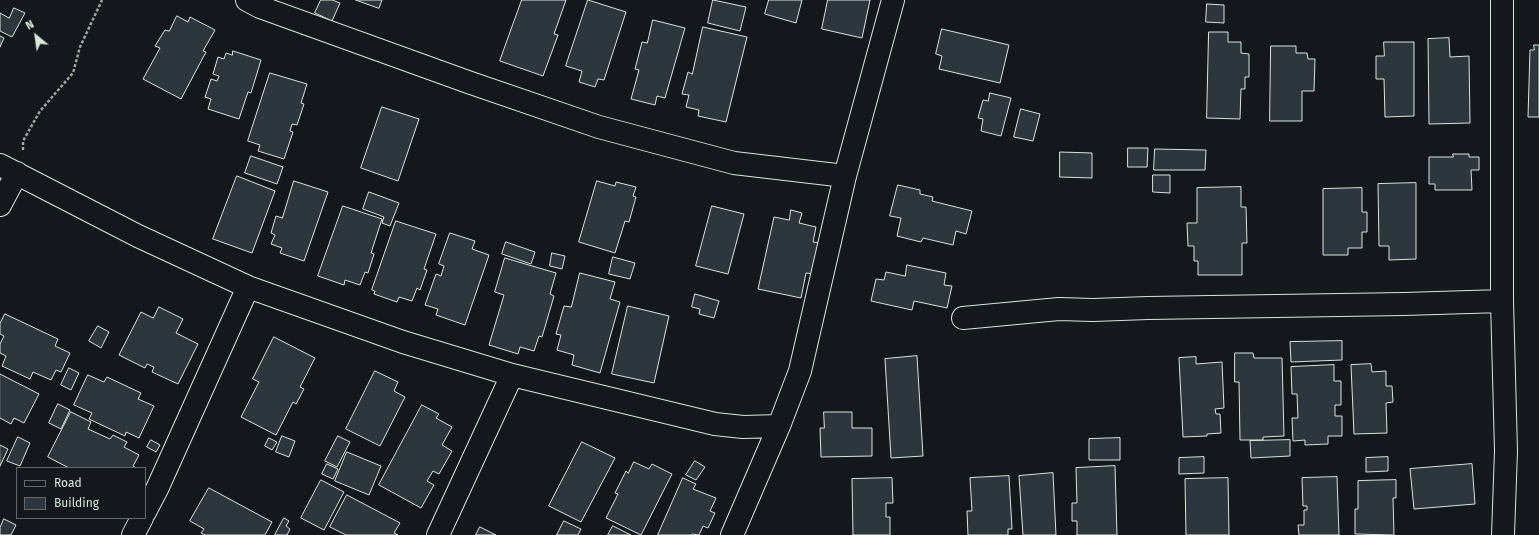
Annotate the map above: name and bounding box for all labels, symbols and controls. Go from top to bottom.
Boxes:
north arrow [16,16,56,56]
text: N [24,18,36,33]
legend [16,467,146,519]
text: Road [54,476,82,490]
text: Building [54,496,99,510]

